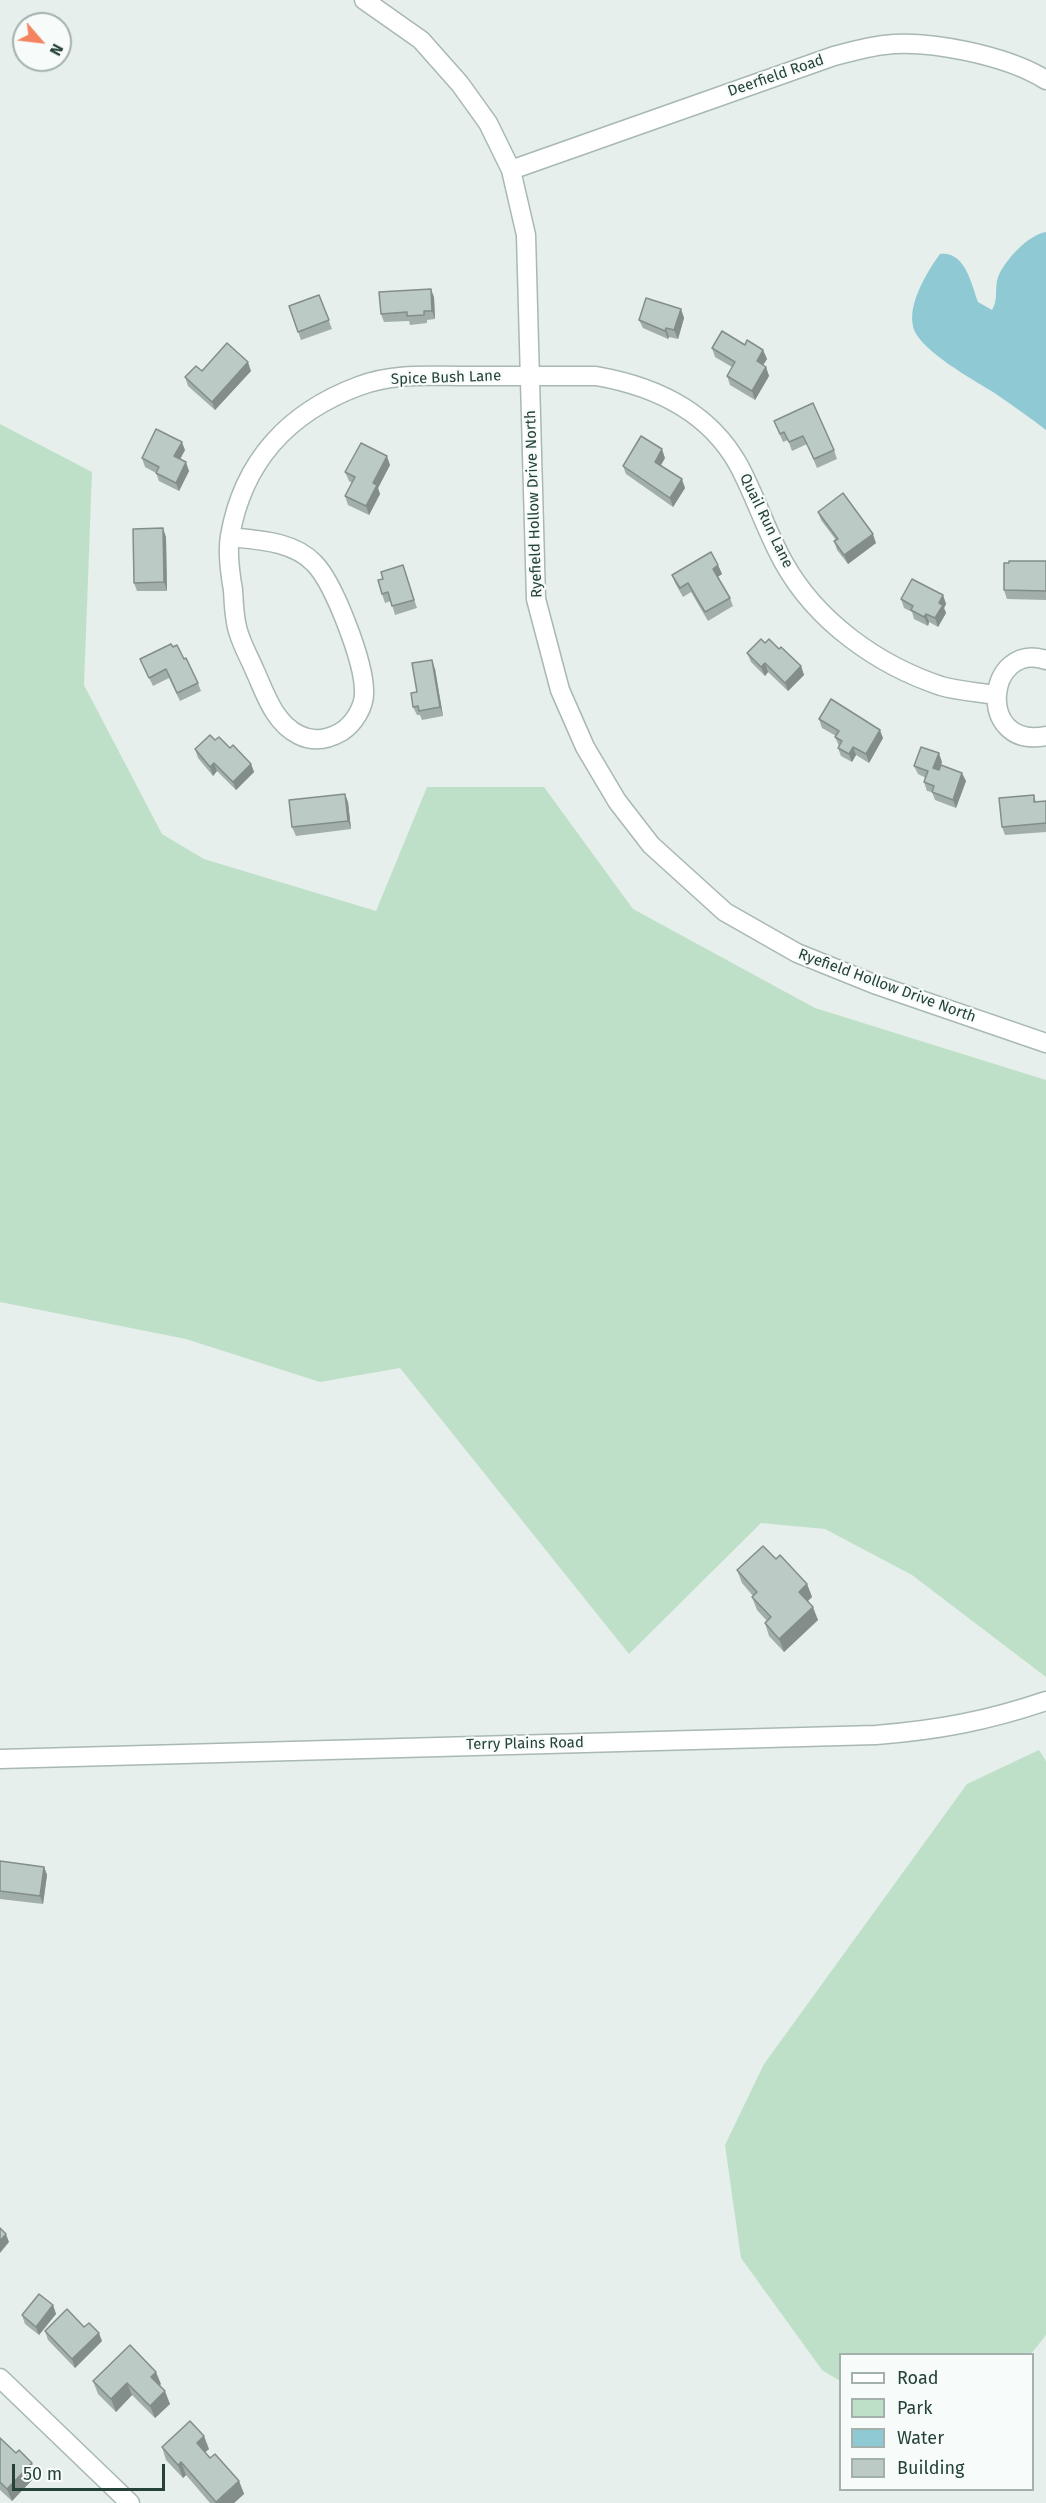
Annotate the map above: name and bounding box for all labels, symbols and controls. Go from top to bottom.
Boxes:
north arrow [12,12,72,72]
text: N [46,41,67,59]
street label: Deerfield Road [726,51,826,101]
street label: Spice Bush Lane [391,367,501,389]
street label: Ryefield Hollow Drive North [522,410,546,598]
street label: Quail Run Lane [735,471,797,571]
street label: Ryefield Hollow Drive North [796,945,978,1027]
street label: Terry Plains Road [466,1734,584,1754]
legend [839,2353,1034,2491]
text: Road [897,2367,939,2389]
text: Park [897,2397,932,2419]
text: Water [897,2427,944,2449]
scale bar [15,2452,168,2490]
text: Building [897,2457,964,2479]
text: 50 m [23,2463,62,2485]

